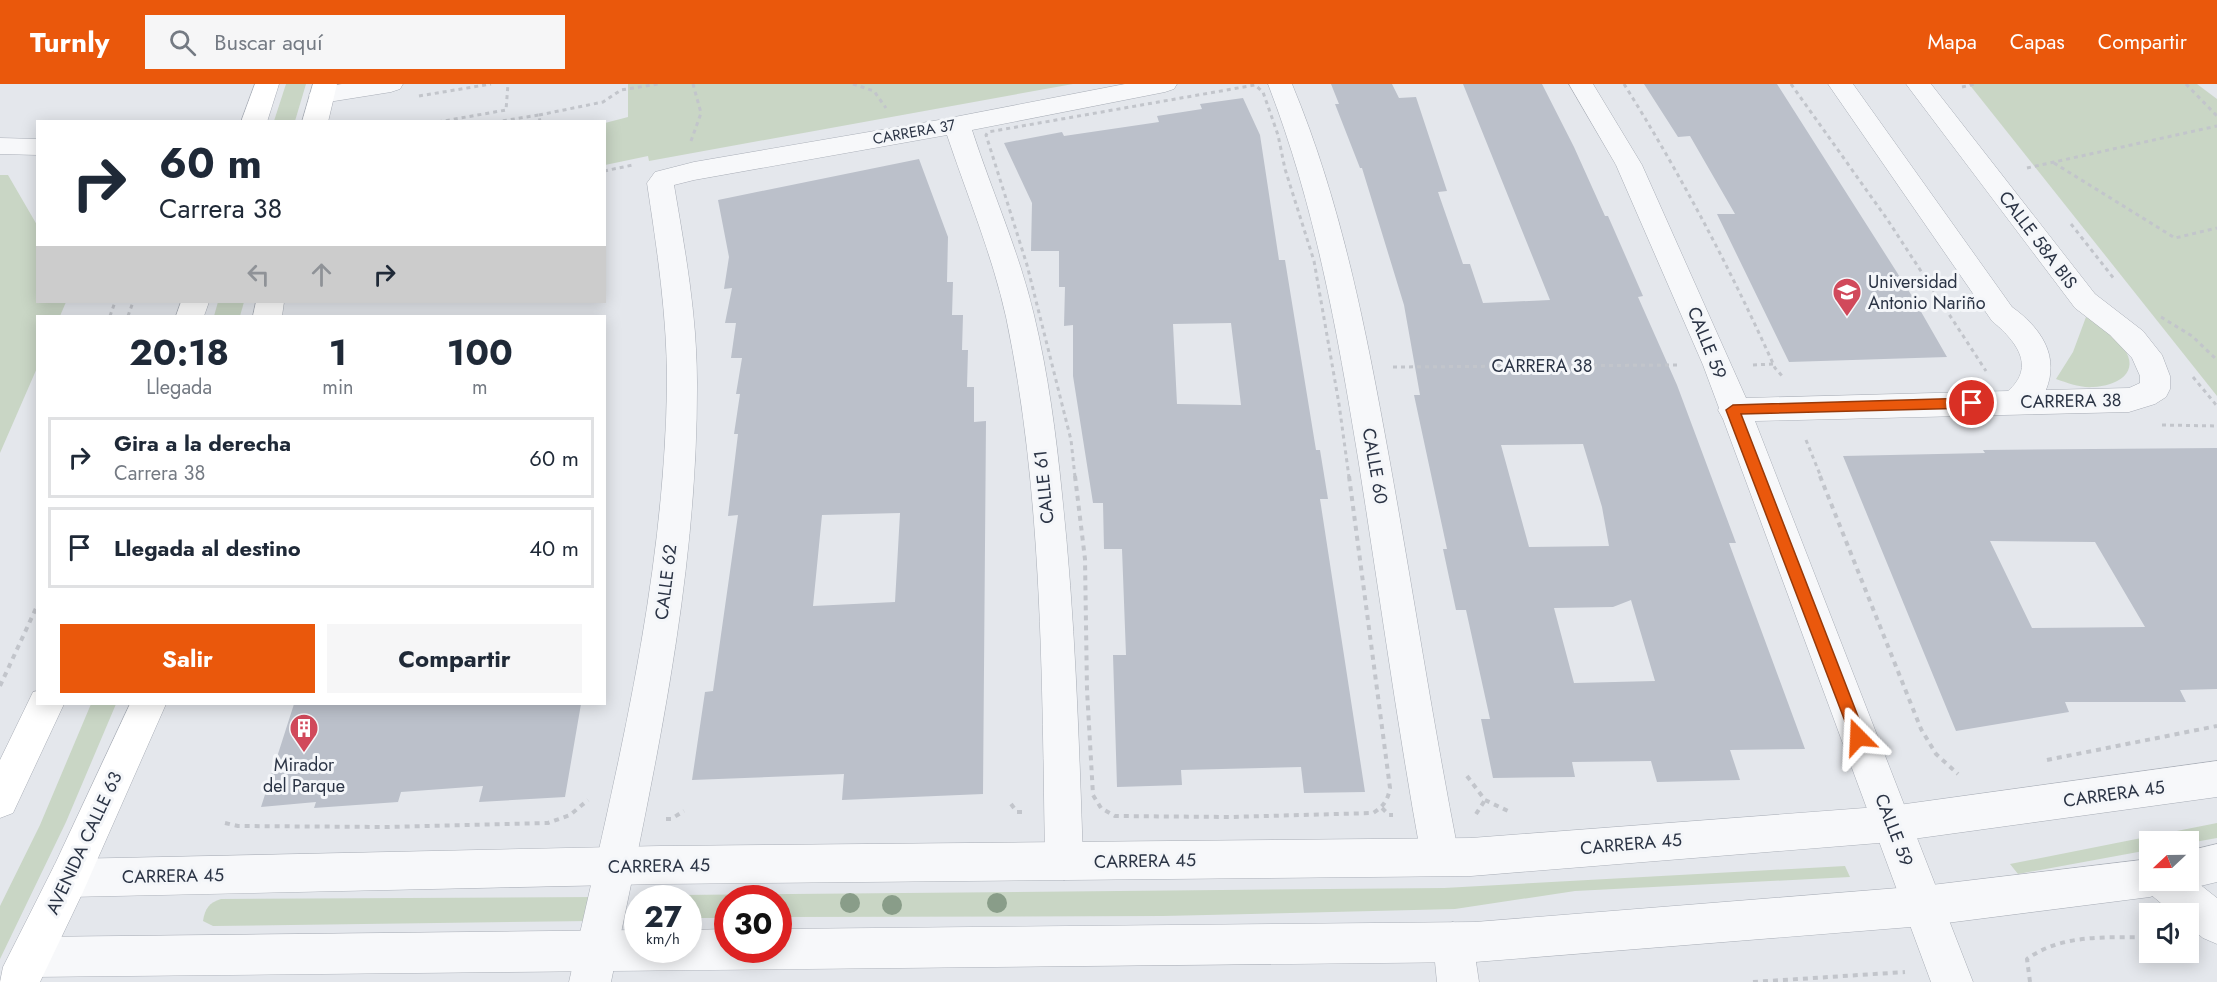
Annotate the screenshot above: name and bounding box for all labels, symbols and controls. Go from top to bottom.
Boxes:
search box [145,15,565,69]
text: Turnly [30,22,109,63]
icon: search [166,26,199,59]
text: Buscar aquí [214,26,323,58]
text: Mapa [1928,27,1977,57]
text: Capas [2010,27,2065,57]
text: Compartir [2098,27,2187,57]
street label: CARRERA 37 [871,114,957,150]
text: 60 m [159,133,262,194]
icon: right [60,144,138,222]
street label: CALLE 58A BIS [1992,186,2084,295]
text: Carrera 38 [159,189,282,228]
icon: left [242,258,275,291]
icon: ahead [305,258,338,291]
icon: right [368,258,401,291]
place label: Universidad Antonio Nariño [1868,269,1986,316]
school or university icon: Universidad Antonio Nariño [1831,276,1863,318]
street label: CALLE 59 [1681,303,1733,383]
text: 20:18 [129,326,229,378]
text: 1 [329,326,347,378]
text: 100 [447,326,513,378]
street label: CARRERA 38 [1491,353,1593,379]
text: Llegada [146,373,212,402]
text: min [322,373,354,402]
text: m [472,373,488,402]
pin [1946,377,1997,428]
icon: arrive [1955,386,1988,419]
street label: CARRERA 38 [2020,387,2122,415]
street label: CALLE 60 [1356,426,1394,506]
text: Gira a la derecha [114,427,291,459]
icon: right [63,441,96,474]
text: 60 m [529,442,579,474]
street label: CALLE 61 [1027,449,1061,525]
text: Carrera 38 [114,459,205,488]
icon: arrive [63,531,96,564]
text: Llegada al destino [114,532,301,564]
text: 40 m [529,532,579,564]
street label: CALLE 62 [648,543,684,621]
button: Salir [60,624,315,693]
button: Compartir [327,624,582,693]
position arrow [1826,705,1890,769]
building icon: Mirador del Parque [288,712,320,754]
place label: Mirador del Parque [263,752,345,799]
street label: AVENIDA CALLE 63 [39,767,129,919]
street label: CARRERA 45 [2062,774,2166,814]
street label: CALLE 59 [1868,790,1920,870]
street label: CARRERA 45 [1579,827,1683,861]
north arrow [2139,831,2199,891]
map controls [2139,831,2199,963]
street label: CARRERA 45 [1094,847,1196,875]
street label: CARRERA 45 [608,852,710,880]
street label: CARRERA 45 [122,862,224,890]
speed limit sign: 30 [714,885,792,963]
text: 27 [644,895,682,938]
button: sound [2139,903,2199,963]
text: km/h [646,928,680,950]

